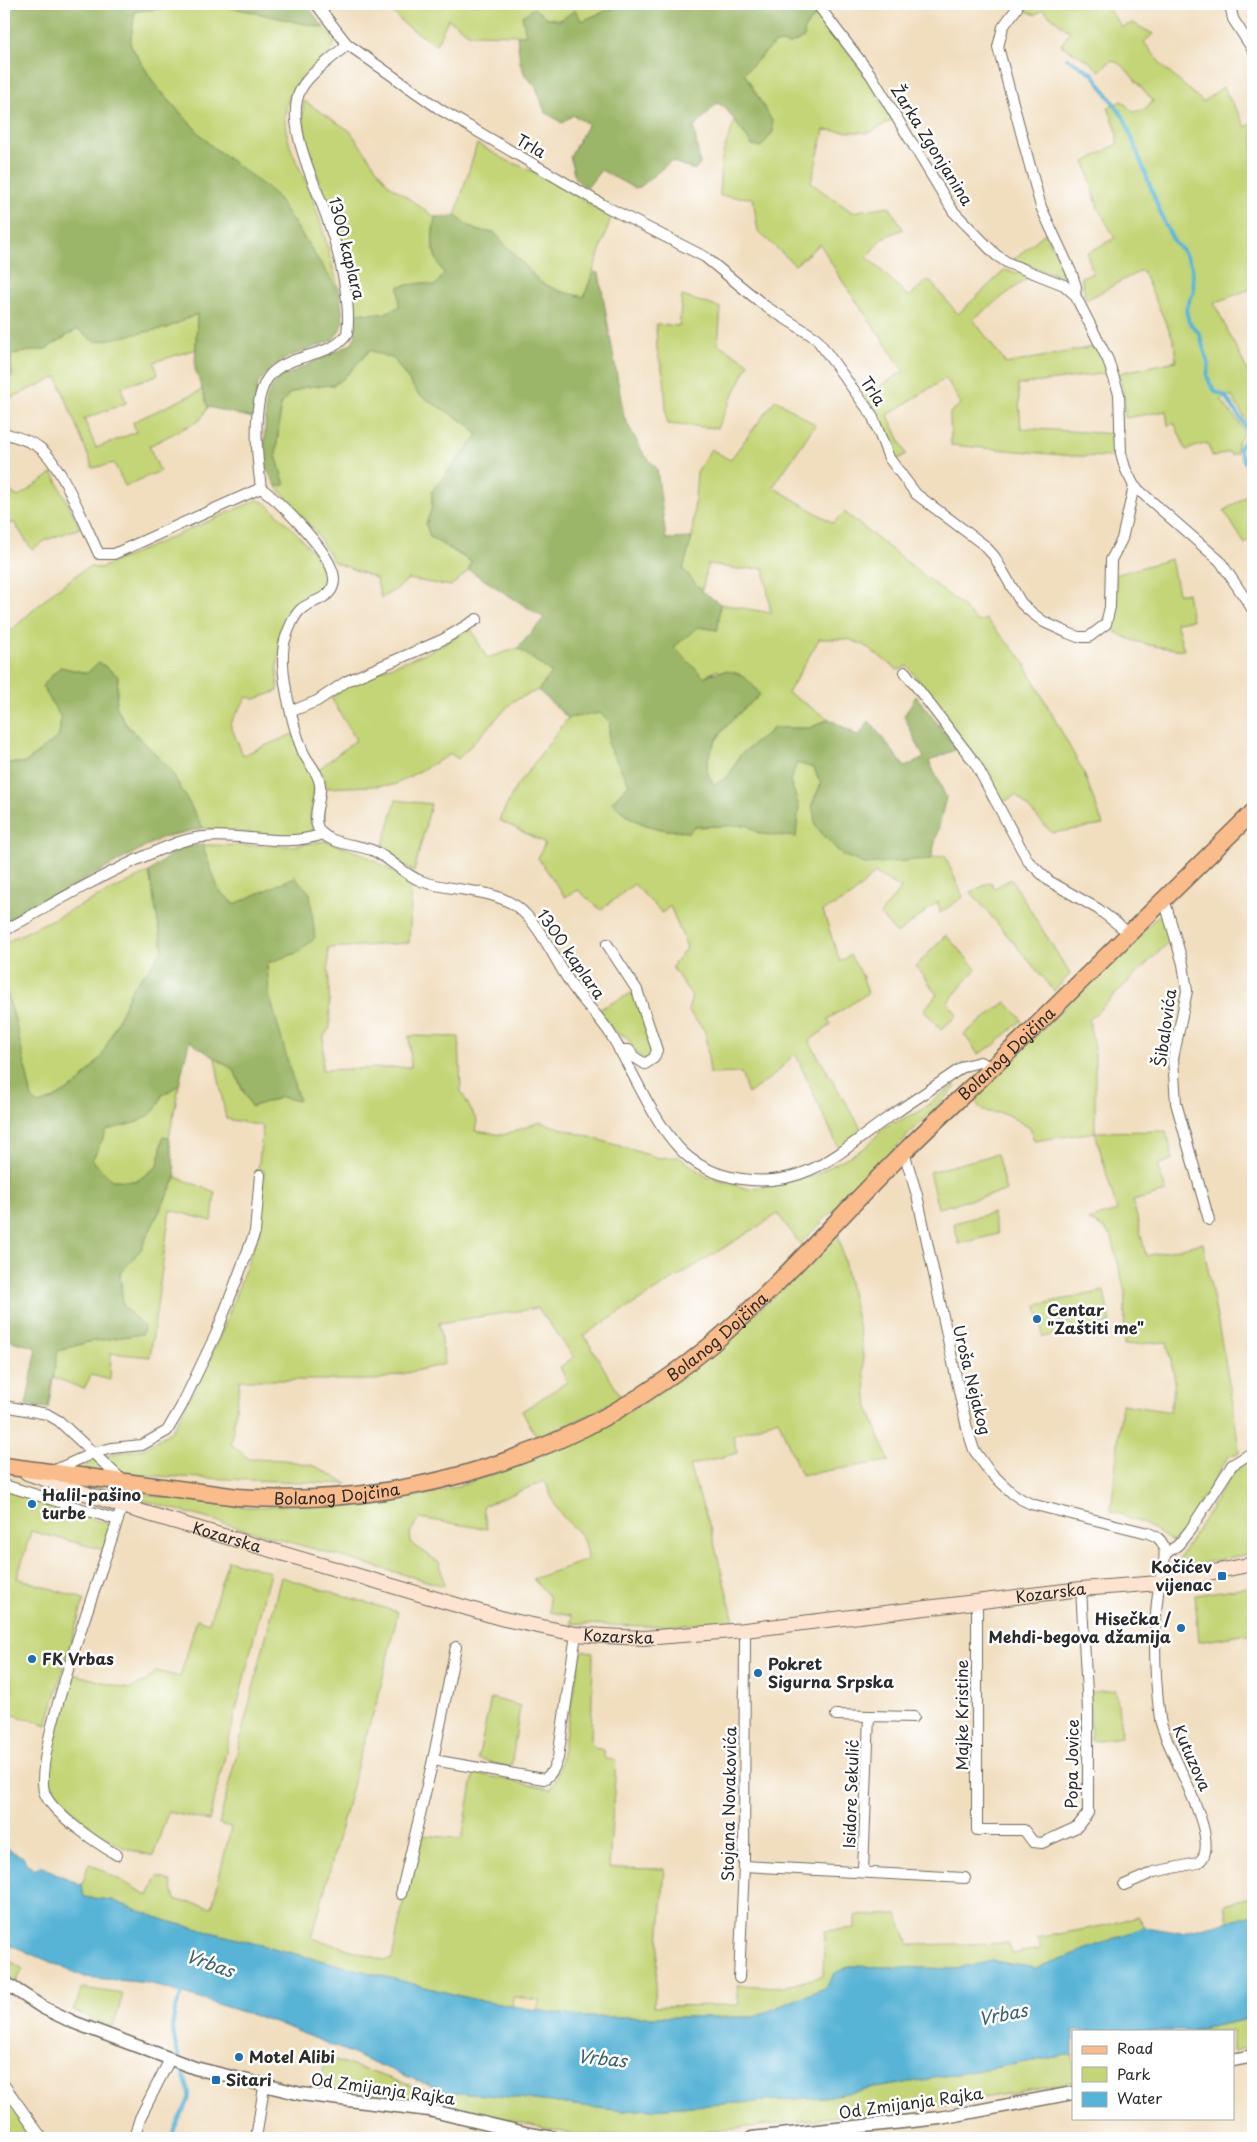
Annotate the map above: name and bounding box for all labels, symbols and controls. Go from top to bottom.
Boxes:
street label: Žarka Zgonjanina [886,79,980,210]
street label: Trla [512,127,551,163]
street label: 1300 kaplara [324,194,372,302]
street label: Trla [855,371,892,410]
street label: 1300 kaplara [532,903,612,1003]
street label: Šibalovića [1147,987,1181,1069]
street label: Bolanog Dojčina [952,1001,1060,1105]
street label: Bolanog Dojčina [661,1286,772,1386]
place label: Centar "Zaštiti me" [1047,1297,1144,1339]
marker: Centar "Zaštiti me" [1031,1313,1043,1325]
street label: Uroša Nejakog [948,1322,998,1437]
street label: Bolanog Dojčina [274,1476,401,1510]
place label: Halil-pašino turbe [42,1482,141,1524]
marker: Halil-pašino turbe [26,1498,38,1510]
street label: Kozarska [190,1515,264,1558]
place label: Kočićev vijenac [1151,1554,1212,1596]
marker: Kočićev vijenac [1216,1570,1228,1582]
street label: Kozarska [1014,1576,1087,1608]
place label: Hisečka / Mehdi-begova džamija [989,1606,1171,1648]
street label: Kozarska [583,1622,654,1649]
marker: Hisečka / Mehdi-begova džamija [1175,1622,1187,1634]
place label: FK Vrbas [42,1646,114,1670]
place label: Pokret Sigurna Srpska [768,1651,894,1693]
marker: FK Vrbas [26,1653,38,1665]
street label: Majke Kristine [949,1659,973,1771]
marker: Pokret Sigurna Srpska [752,1667,764,1679]
street label: Popa Jovice [1058,1719,1084,1809]
street label: Kutuzova [1168,1721,1218,1795]
street label: Stojana Novakovića [715,1725,741,1882]
street label: Isidore Sekulić [836,1739,864,1849]
water label: Vrbas [183,1941,240,1984]
water label: Vrbas [976,1995,1031,2031]
legend [1072,2030,1234,2120]
text: Road [1117,2036,1153,2059]
water label: Vrbas [576,2042,630,2074]
place label: Motel Alibi [249,2044,335,2068]
marker: Motel Alibi [233,2051,245,2063]
text: Park [1117,2062,1151,2085]
street label: Od Zmijanja Rajka [309,2066,457,2110]
place label: Sitari [226,2067,272,2091]
marker: Sitari [210,2074,222,2086]
street label: Od Zmijanja Rajka [837,2080,985,2124]
text: Water [1117,2086,1162,2109]

